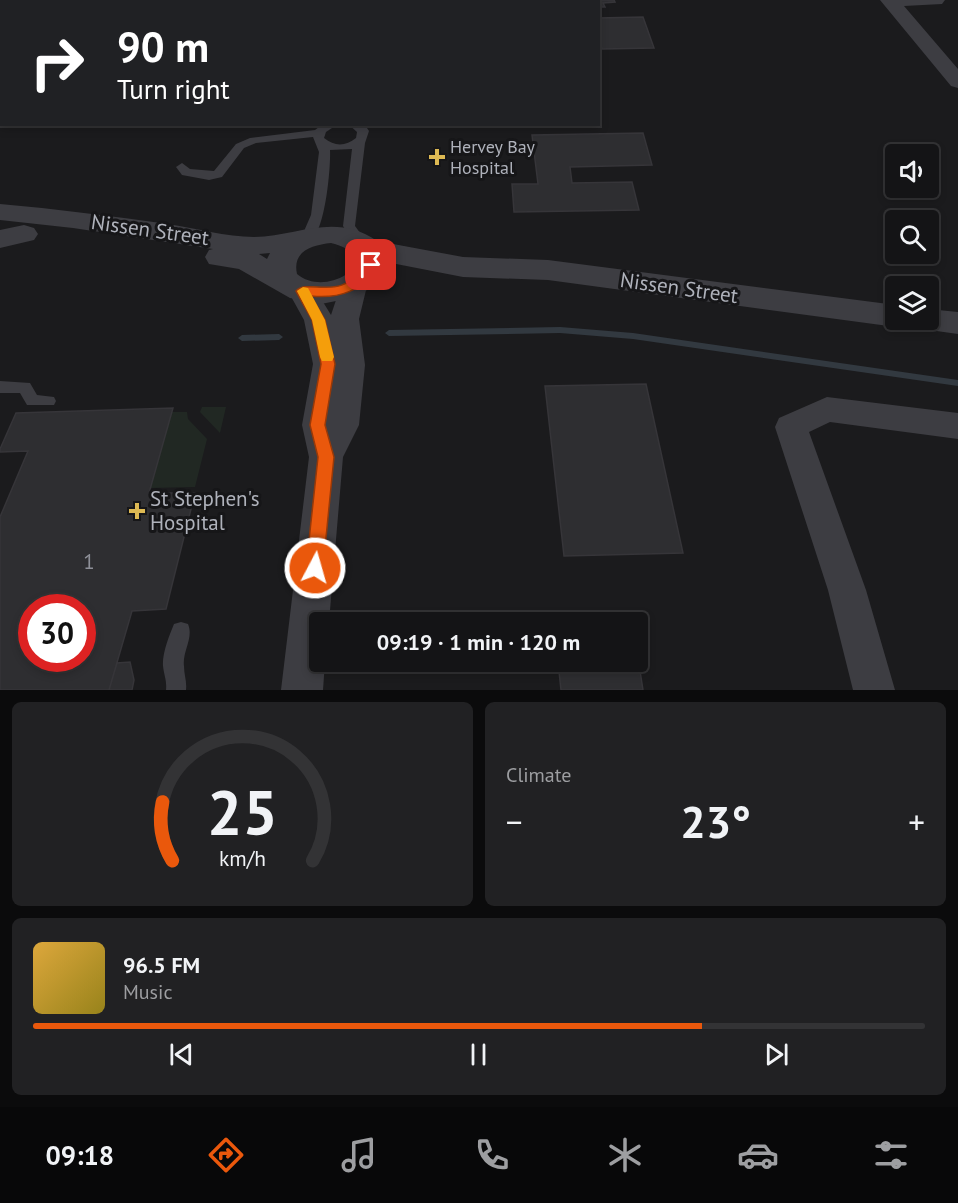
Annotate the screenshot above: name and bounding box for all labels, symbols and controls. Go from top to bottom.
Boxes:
text: 90 m [117,19,209,74]
icon: right [18,24,96,102]
text: Turn right [117,72,230,106]
place label: Hervey Bay Hospital [450,135,536,179]
map controls [885,144,939,330]
button: sound [885,144,939,198]
marker: Hervey Bay Hospital [428,148,446,166]
street label: Nissen Street [89,208,211,251]
button: search [885,210,939,264]
pin [345,239,396,290]
icon: arrive [354,248,387,281]
street label: Nissen Street [618,266,740,309]
button: layers [885,276,939,330]
place label: St Stephen's Hospital [150,485,260,536]
marker: St Stephen's Hospital [128,502,146,520]
position arrow [283,536,347,600]
house number: 1 [83,548,95,575]
speed limit sign: 30 [18,594,96,672]
text: 09:19 · 1 min · 120 m [377,628,580,656]
text: Climate [506,762,572,788]
text: 25 [207,771,278,852]
text: 23° [680,792,751,850]
text: − [506,800,523,843]
text: + [908,800,925,843]
text: km/h [219,844,266,872]
text: 96.5 FM [123,951,200,979]
text: Music [123,979,172,1005]
icon: previous [165,1038,198,1071]
icon: pause [462,1038,495,1071]
icon: next [760,1038,793,1071]
icon: directions [205,1134,247,1176]
icon: music [338,1134,380,1176]
icon: phone [471,1134,513,1176]
icon: climate [604,1134,646,1176]
icon: car [737,1134,779,1176]
icon: filters [870,1134,912,1176]
text: 09:18 [46,1138,114,1172]

